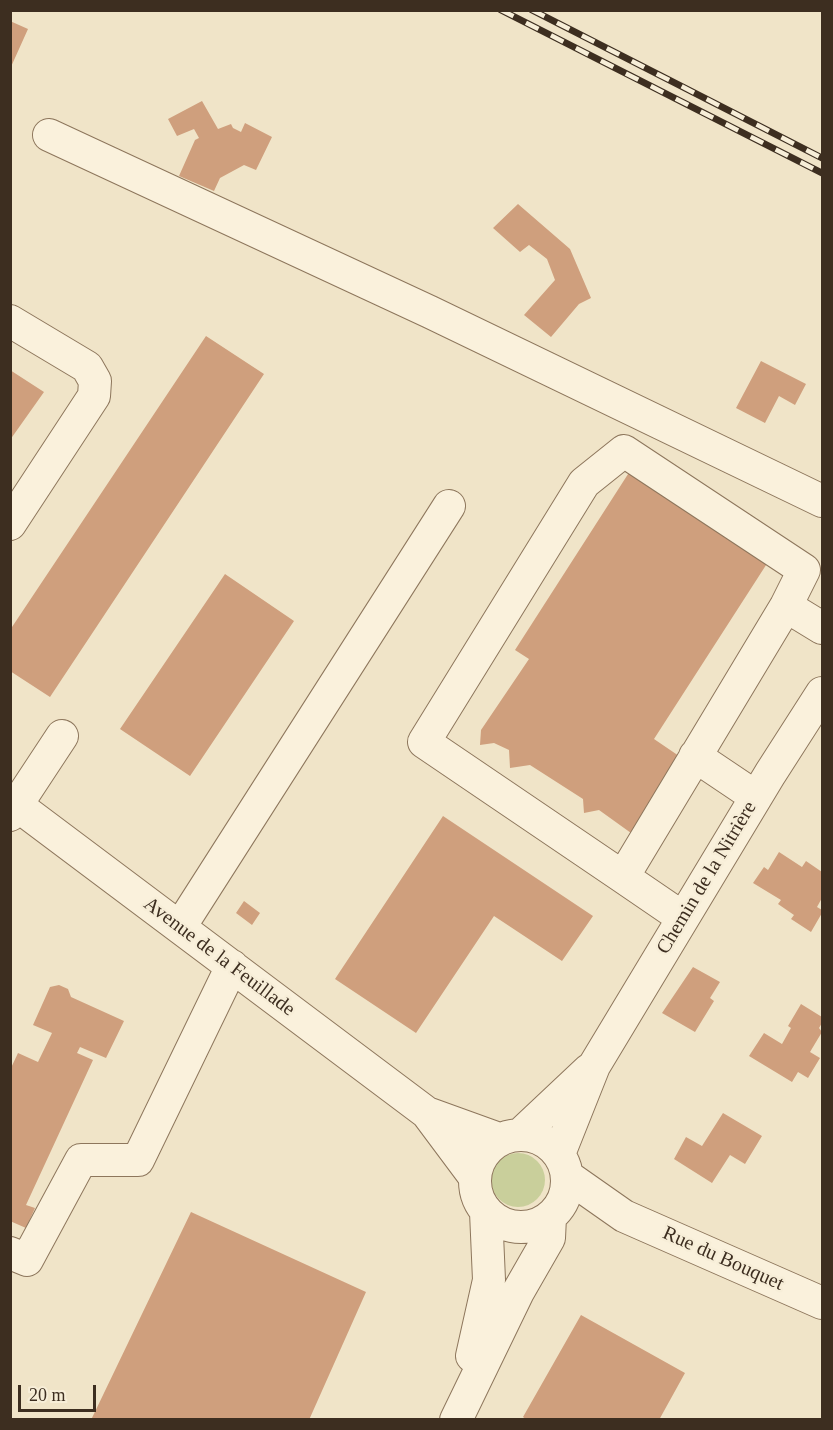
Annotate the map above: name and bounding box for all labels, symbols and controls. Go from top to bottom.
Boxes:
street label: Chemin de la Nitrière [652,797,762,959]
street label: Avenue de la Feuillade [139,892,299,1022]
street label: Rue du Bouquet [659,1222,787,1296]
scale bar [21,1373,99,1411]
text: 20 m [29,1385,66,1405]

